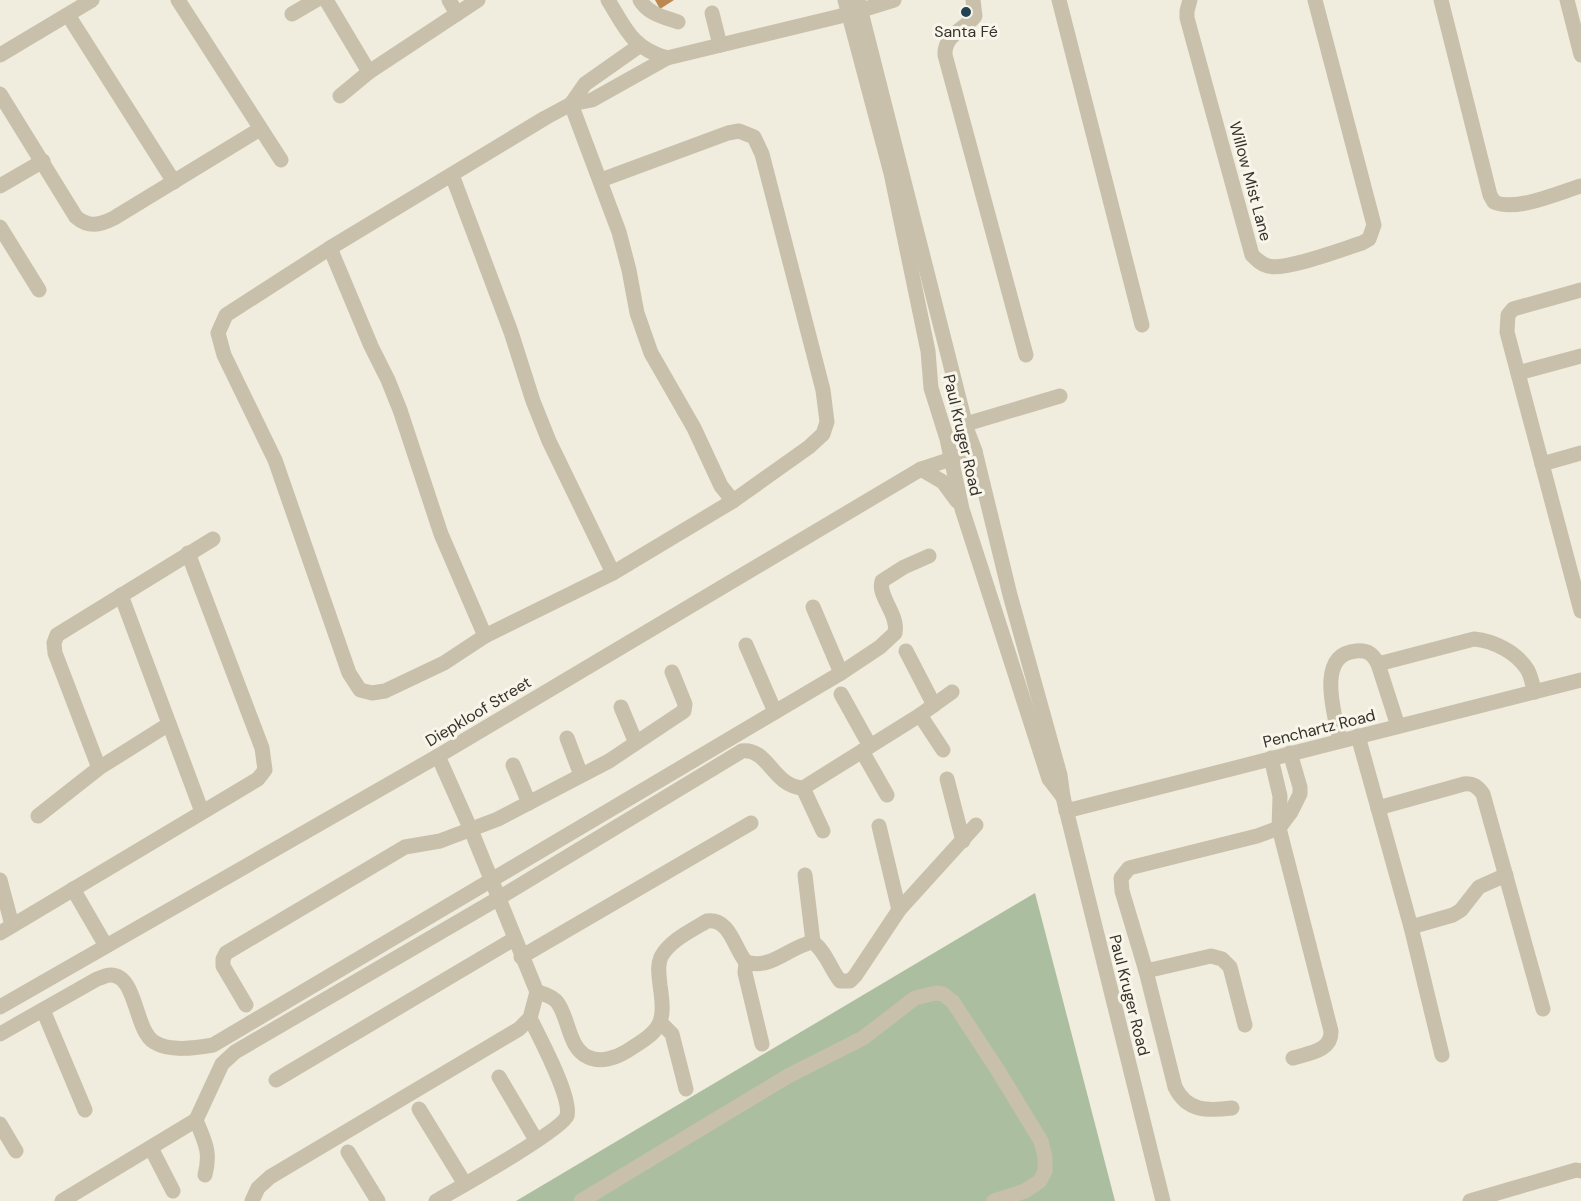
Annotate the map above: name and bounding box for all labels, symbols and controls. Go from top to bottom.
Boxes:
marker: Santa Fé [959,5,973,19]
place label: Santa Fé [934,21,998,42]
street label: Willow Mist Lane [1224,119,1277,243]
street label: Paul Kruger Road [938,372,987,498]
street label: Diepkloof Street [422,672,535,751]
street label: Penchartz Road [1261,704,1378,753]
street label: Paul Kruger Road [1104,932,1155,1058]

